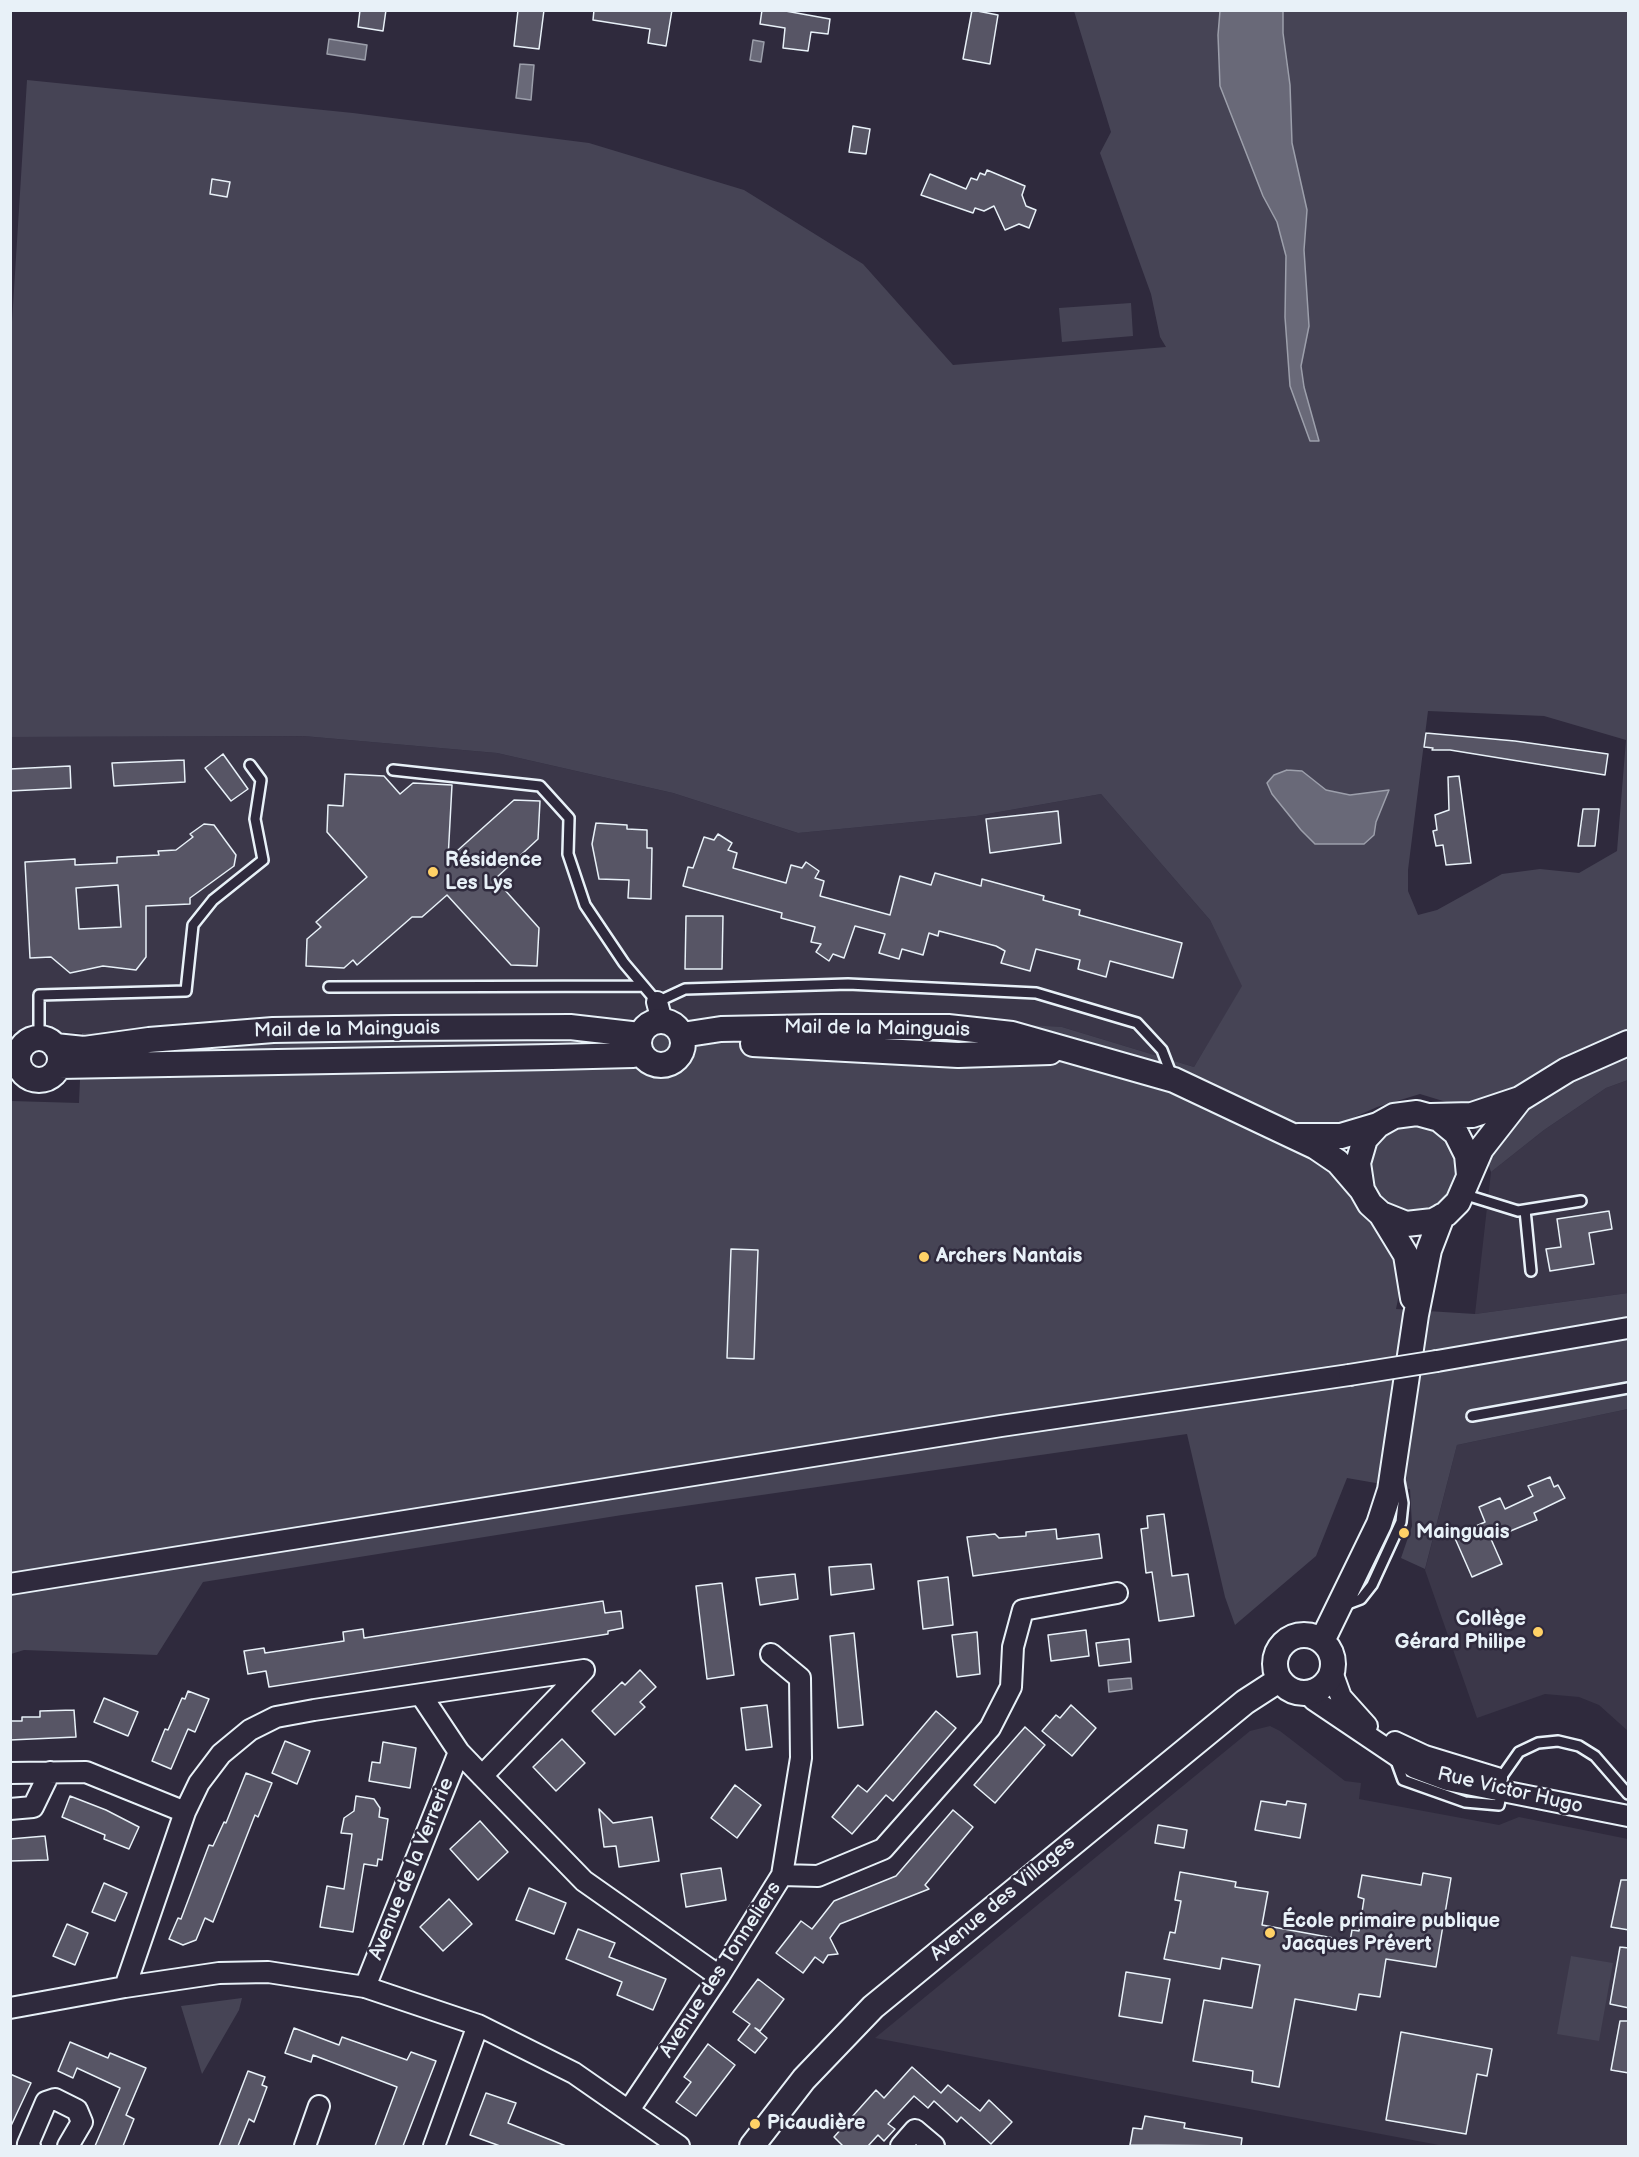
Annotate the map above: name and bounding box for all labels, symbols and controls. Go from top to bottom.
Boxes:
place label: Résidence Les Lys [445,849,542,896]
marker: Résidence Les Lys [426,865,440,879]
street label: Mail de la Mainguais [784,1015,970,1043]
street label: Mail de la Mainguais [254,1016,440,1044]
place label: Archers Nantais [936,1245,1082,1269]
marker: Archers Nantais [917,1250,931,1264]
place label: Mainguais [1416,1521,1510,1545]
marker: Mainguais [1397,1526,1411,1540]
place label: Collège Gérard Philipe [1395,1608,1526,1655]
marker: Collège Gérard Philipe [1531,1625,1545,1639]
street label: Rue Victor Hugo [1435,1763,1585,1819]
street label: Avenue de la Verrerie [364,1774,460,1964]
street label: Avenue des Villages [926,1831,1080,1967]
street label: Avenue des Tonneliers [655,1878,787,2062]
place label: École primaire publique Jacques Prévert [1282,1910,1500,1957]
marker: École primaire publique Jacques Prévert [1263,1926,1277,1940]
place label: Picaudière [767,2112,865,2136]
marker: Picaudière [748,2117,762,2131]

